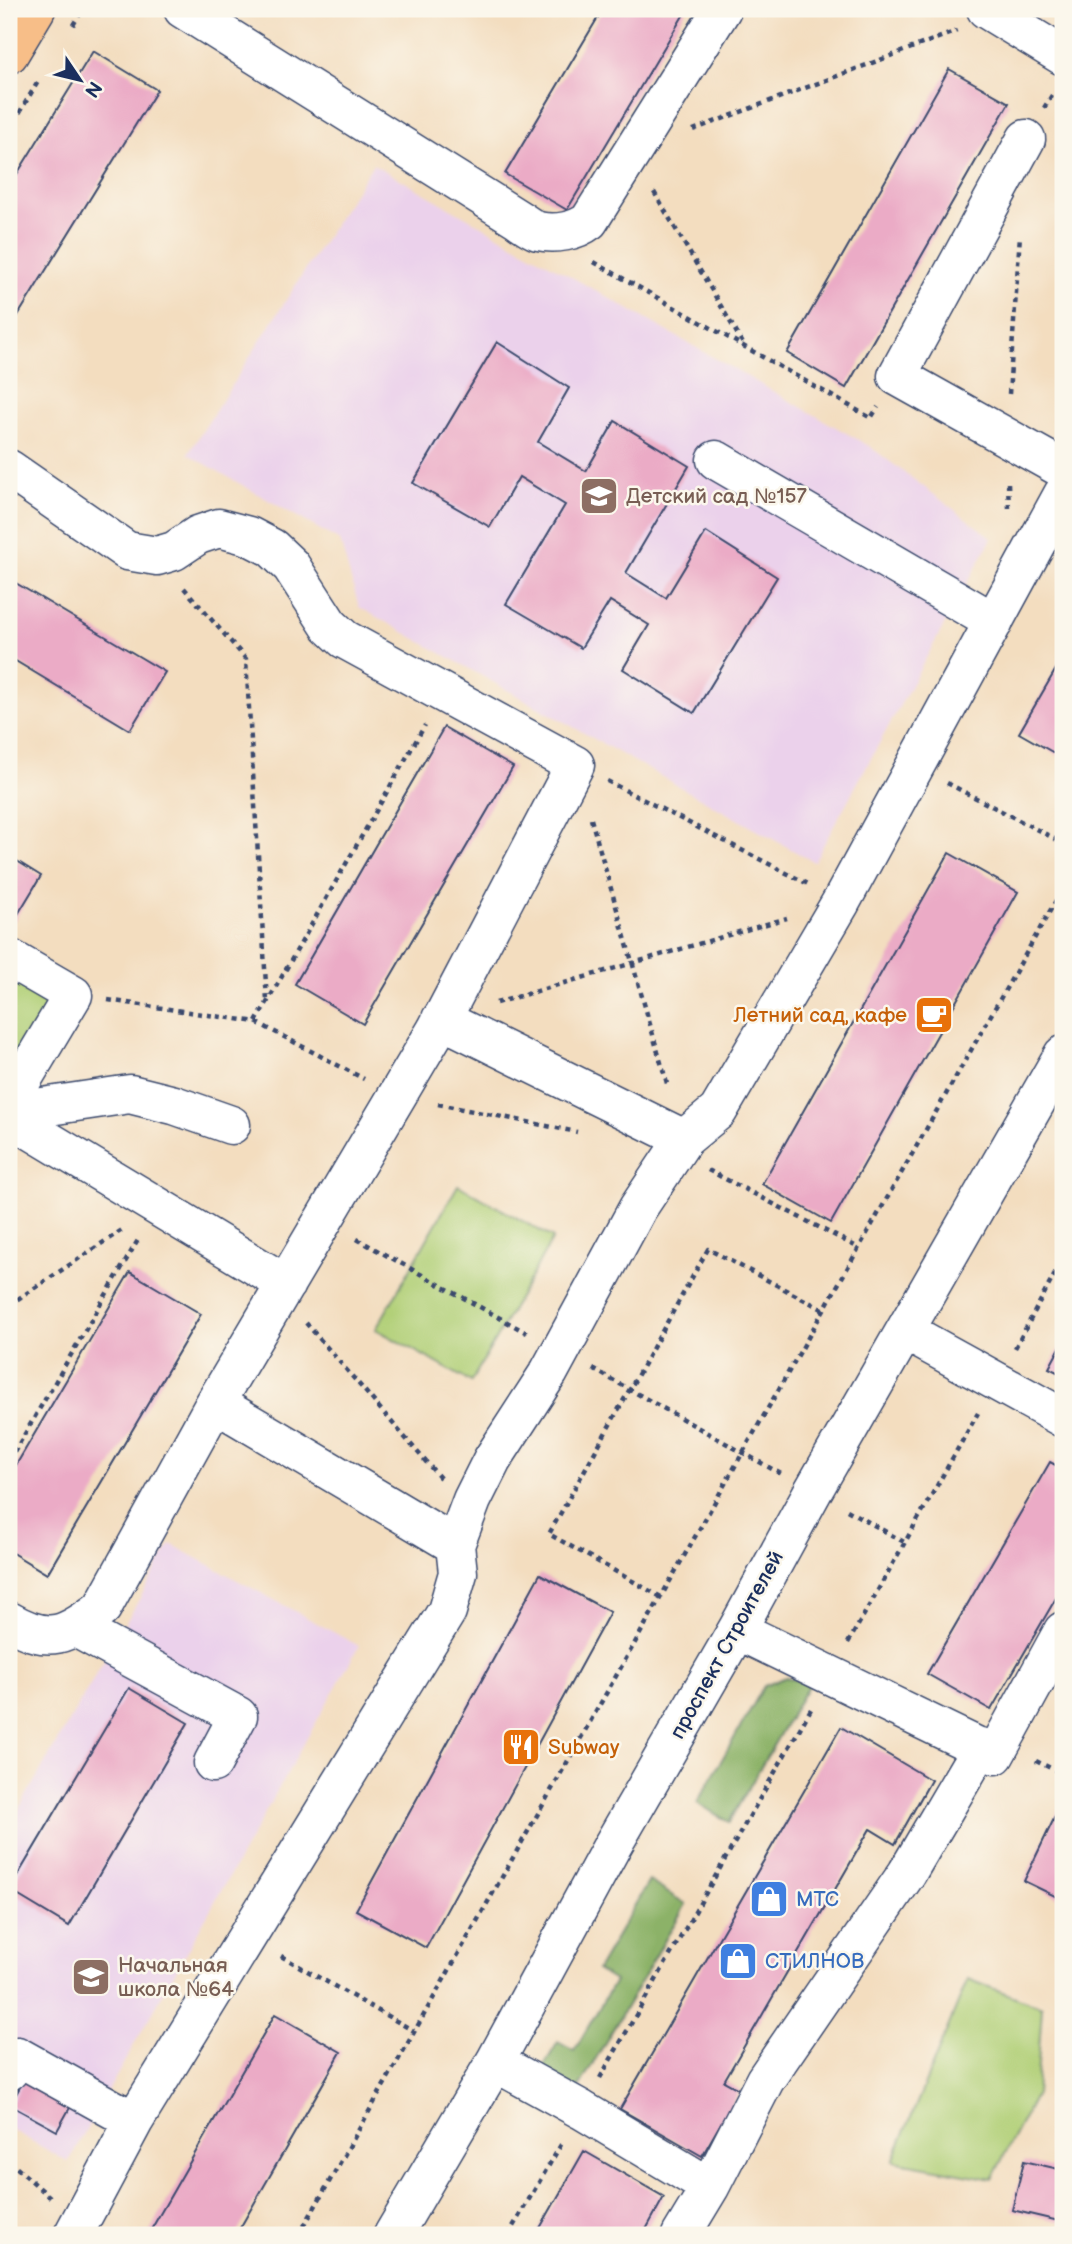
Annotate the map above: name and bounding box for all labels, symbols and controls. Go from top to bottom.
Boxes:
north arrow [46,46,116,116]
text: N [79,76,106,101]
school or university icon: Детский сад №157 [578,475,620,517]
place label: Детский сад №157 [626,484,808,509]
cafe icon: Летний сад, кафе [913,994,955,1036]
place label: Летний сад, кафе [732,1003,907,1028]
street label: проспект Строителей [665,1547,789,1743]
restaurant icon: Subway [500,1726,542,1768]
place label: Subway [548,1735,620,1760]
shop icon: МТС [748,1878,790,1920]
place label: МТС [796,1887,839,1912]
shop icon: СТИЛНОВ [717,1940,759,1982]
place label: СТИЛНОВ [765,1949,864,1974]
place label: Начальная школа №64 [118,1953,234,2002]
school or university icon: Начальная школа №64 [70,1956,112,1998]

